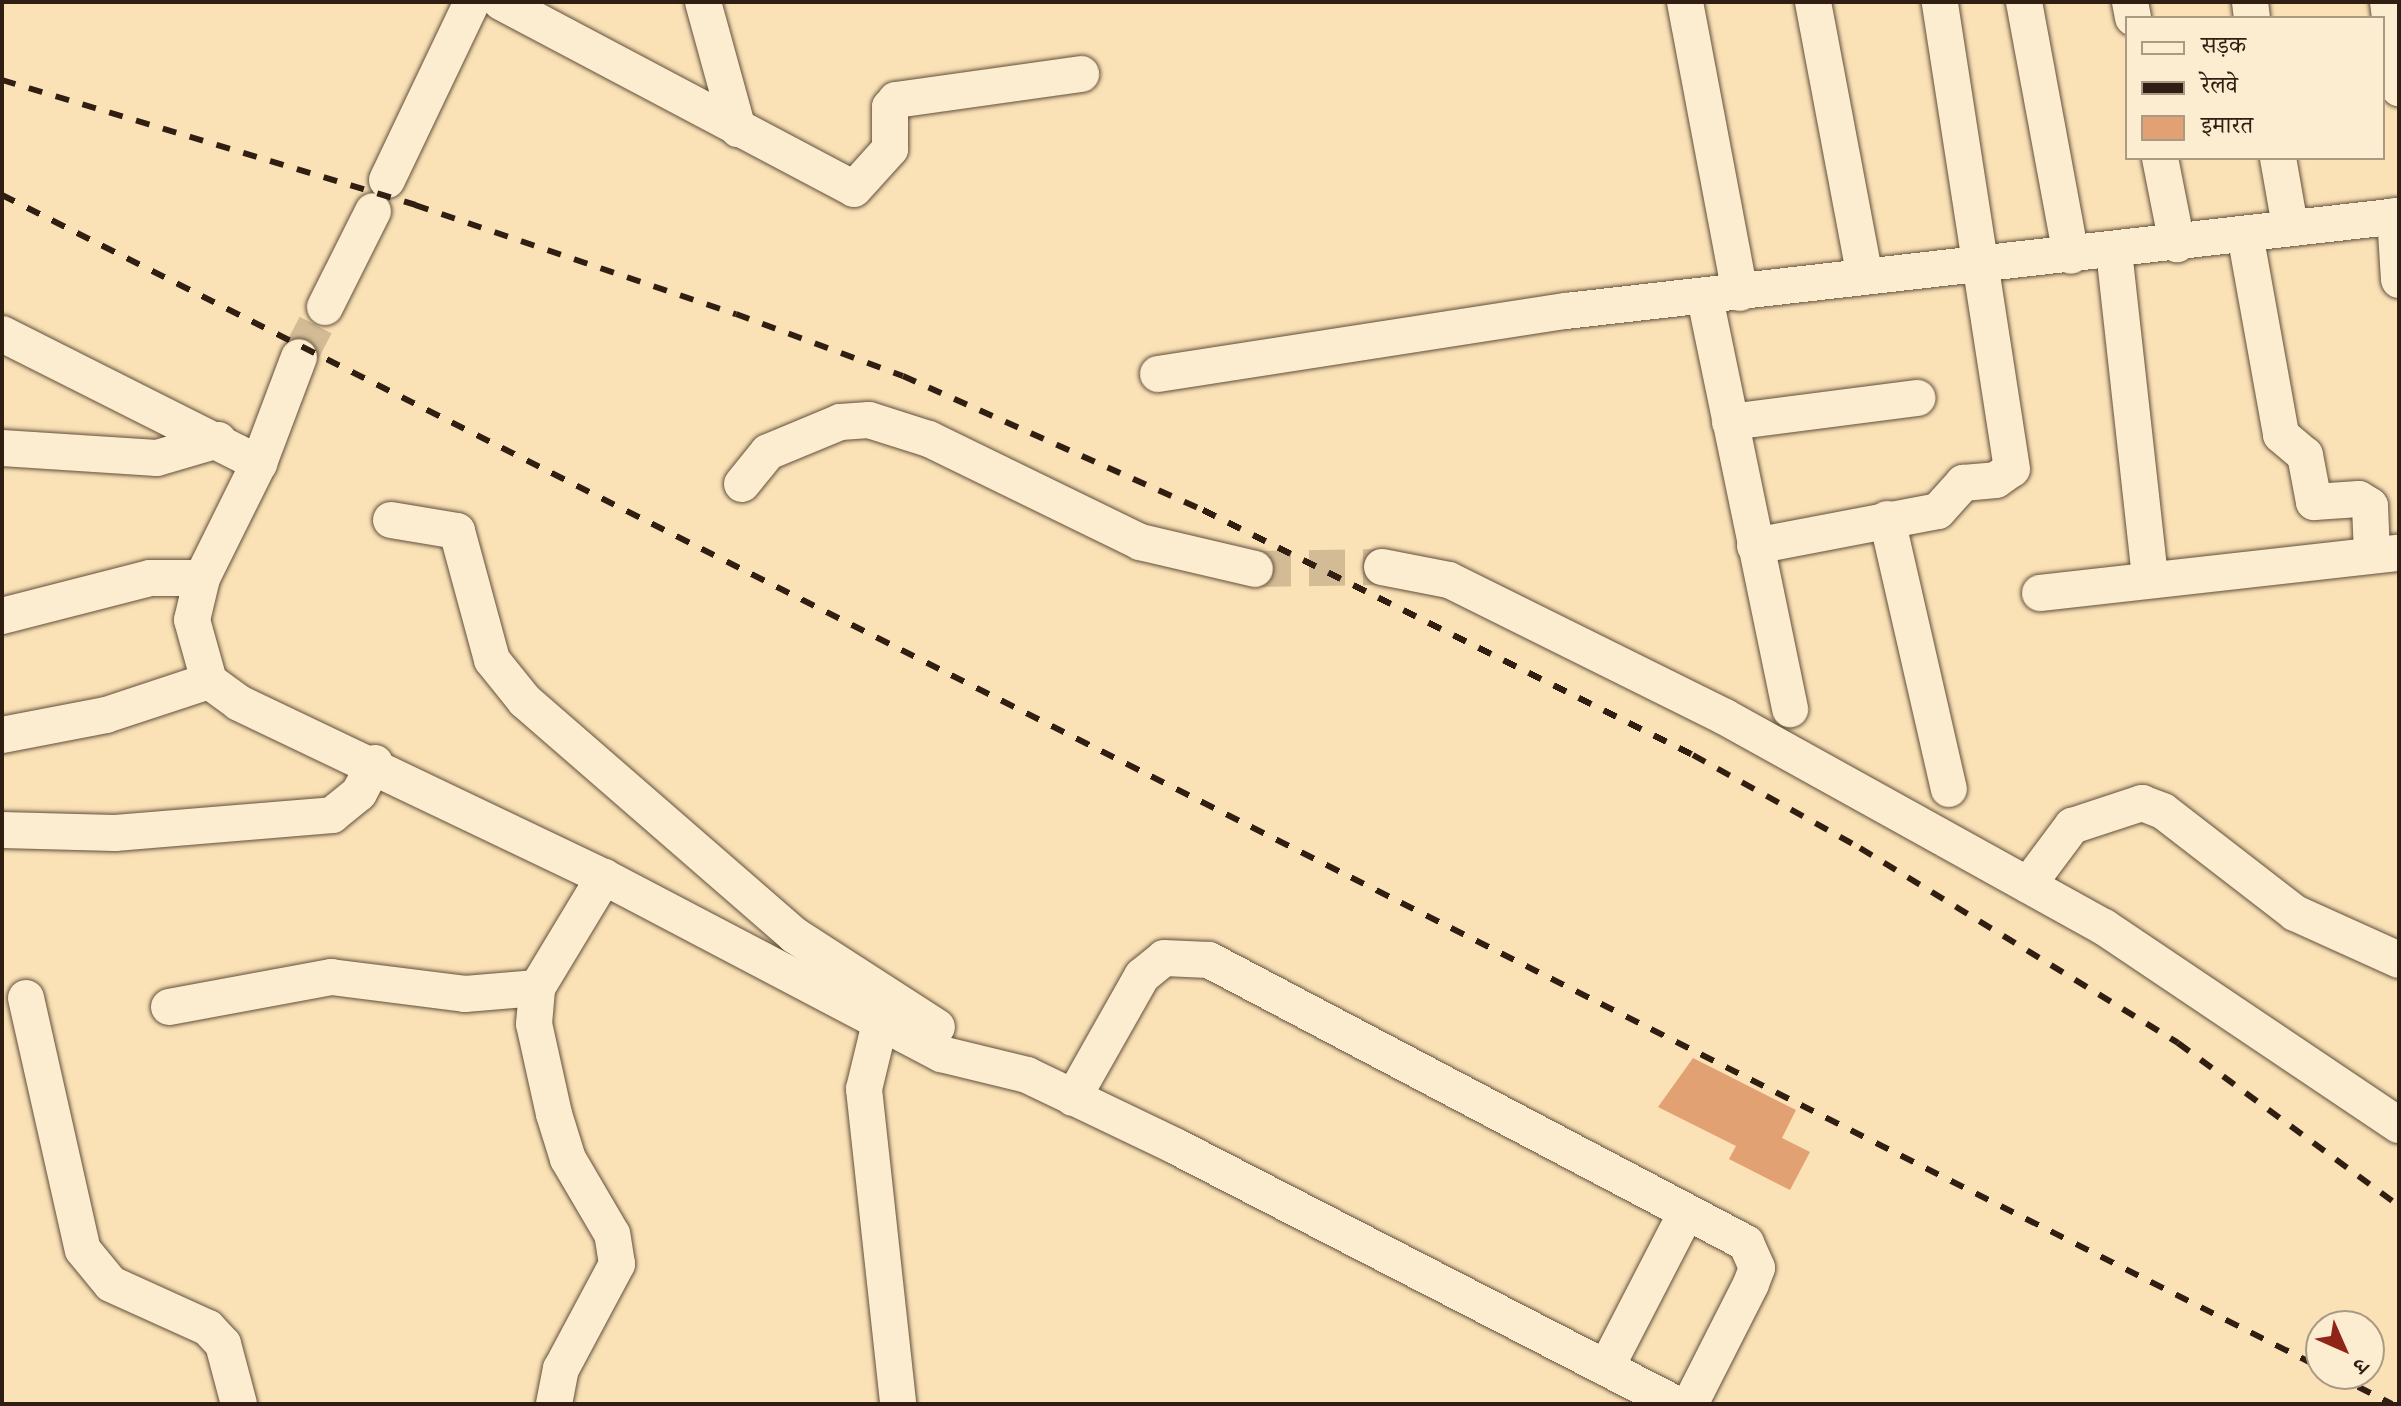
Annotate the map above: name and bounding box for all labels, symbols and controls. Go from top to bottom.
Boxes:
legend [2125,16,2385,160]
text: सड़क [2201,29,2246,62]
text: रेलवे [2201,69,2238,102]
text: इमारत [2201,109,2253,142]
north arrow [2305,1310,2385,1390]
text: उ [2346,1351,2375,1380]

